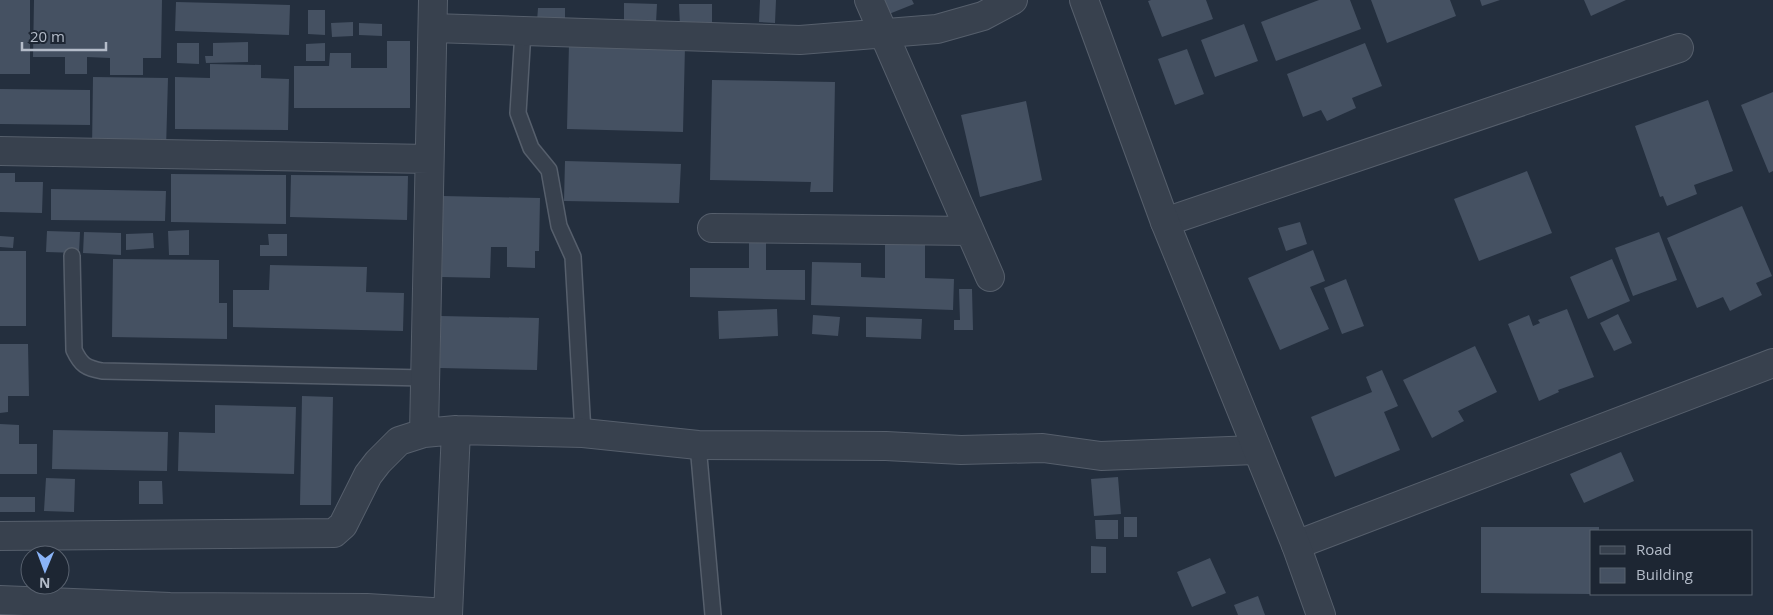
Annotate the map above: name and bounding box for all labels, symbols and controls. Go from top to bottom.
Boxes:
scale bar [22,20,106,52]
text: 20 m [30,26,65,46]
legend [1590,530,1753,595]
text: Road [1636,539,1672,559]
north arrow [20,545,70,595]
text: Building [1636,564,1693,584]
text: N [39,574,51,593]

